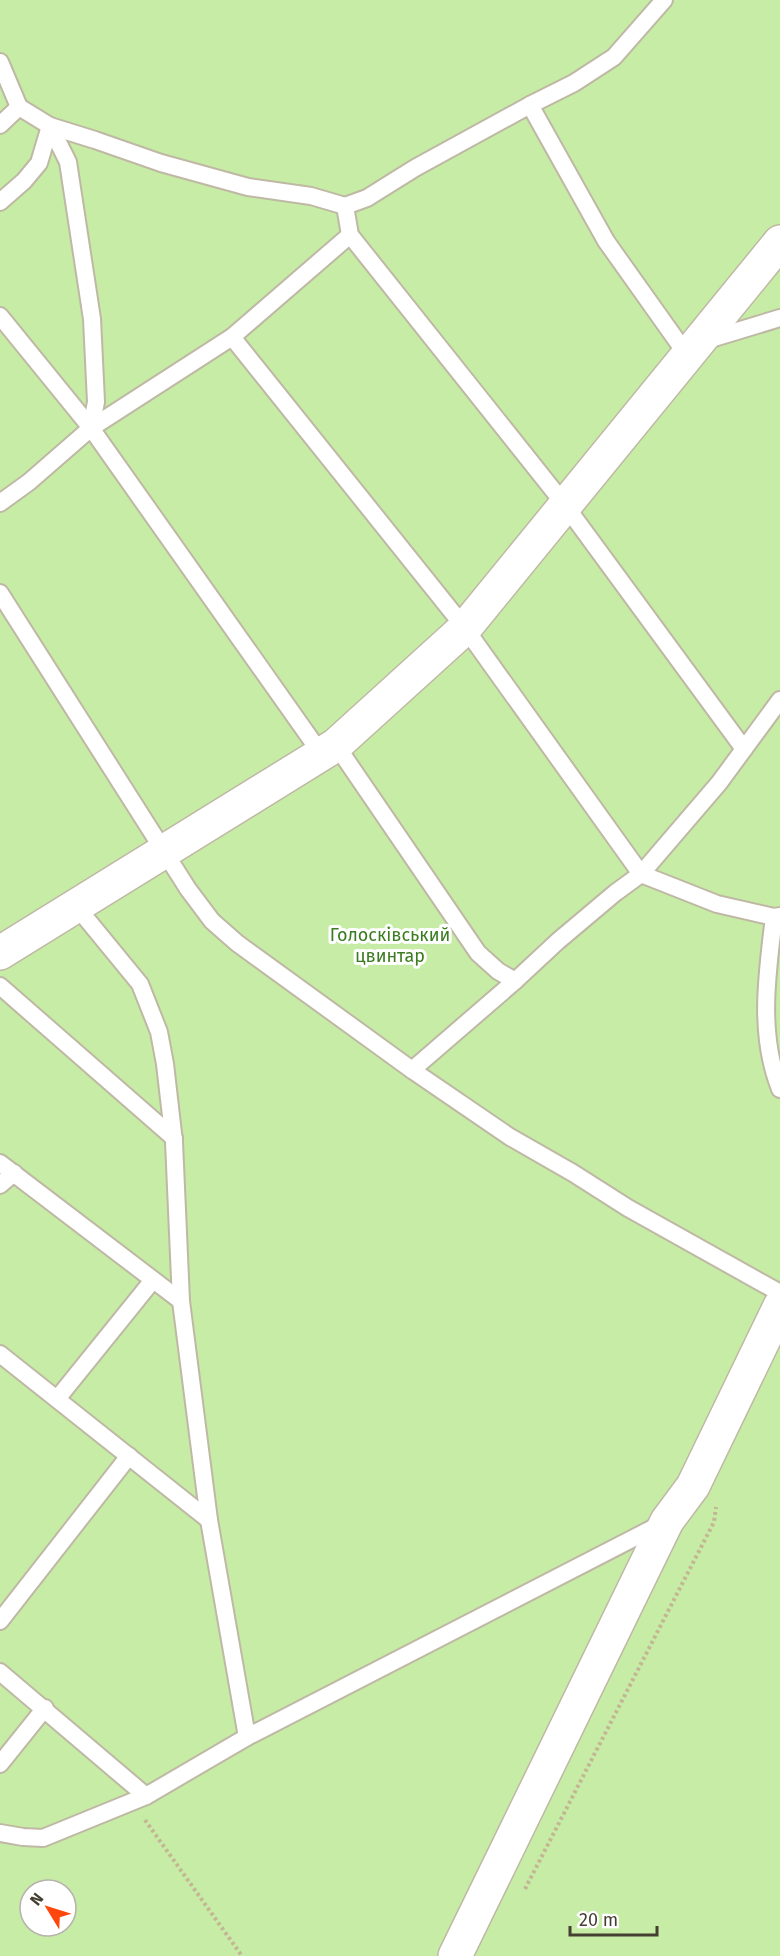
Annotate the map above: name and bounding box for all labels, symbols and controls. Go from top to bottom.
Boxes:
park label: Голосківський цвинтар [330,924,450,967]
north arrow [18,1878,78,1938]
text: N [26,1889,47,1909]
scale bar [570,1899,657,1937]
text: 20 m [579,1909,618,1931]

